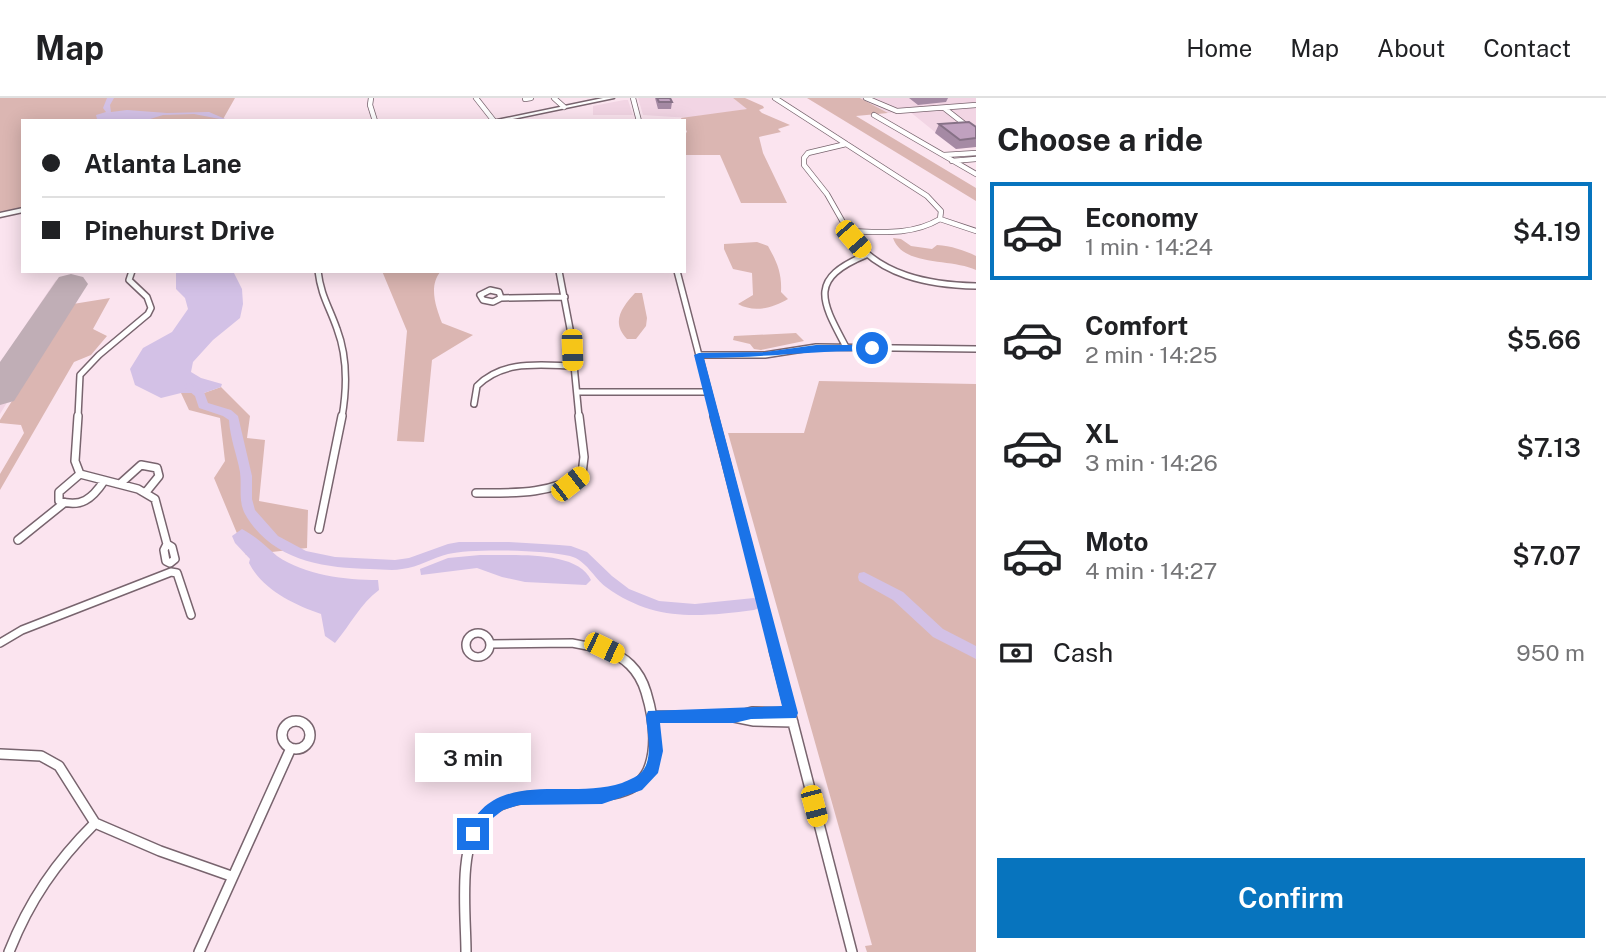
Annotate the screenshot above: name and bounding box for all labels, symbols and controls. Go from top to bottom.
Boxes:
text: Map [35,29,104,67]
text: Home [1186,34,1252,62]
text: Map [1290,34,1339,62]
text: About [1377,34,1445,62]
text: Contact [1483,34,1571,62]
text: Choose a ride [997,121,1203,158]
text: Atlanta Lane [84,148,242,179]
icon: car [1001,200,1064,263]
text: Economy [1085,202,1198,233]
text: Pinehurst Drive [84,215,275,246]
car [832,216,875,262]
text: $4.19 [1513,216,1581,247]
text: 1 min · 14:24 [1085,233,1213,260]
icon: car [1001,308,1064,371]
text: Comfort [1085,310,1188,341]
text: $5.66 [1507,324,1581,355]
car [561,329,584,371]
route start [856,332,888,364]
text: 2 min · 14:25 [1085,341,1218,368]
icon: car [1001,416,1064,479]
text: XL [1085,418,1119,449]
text: $7.13 [1516,432,1581,463]
text: 3 min · 14:26 [1085,449,1218,476]
car [547,463,594,505]
icon: car [1001,524,1064,587]
text: Moto [1085,526,1148,557]
text: $7.07 [1512,540,1581,571]
text: 4 min · 14:27 [1085,557,1217,584]
car [581,629,628,667]
icon: cash [997,634,1035,672]
text: Cash [1053,637,1113,668]
text: 950 m [1516,639,1585,666]
callout: 3 min [415,732,531,782]
text: 3 min [443,744,503,771]
car [799,783,830,829]
route end [457,818,489,850]
button: Confirm [997,858,1585,938]

